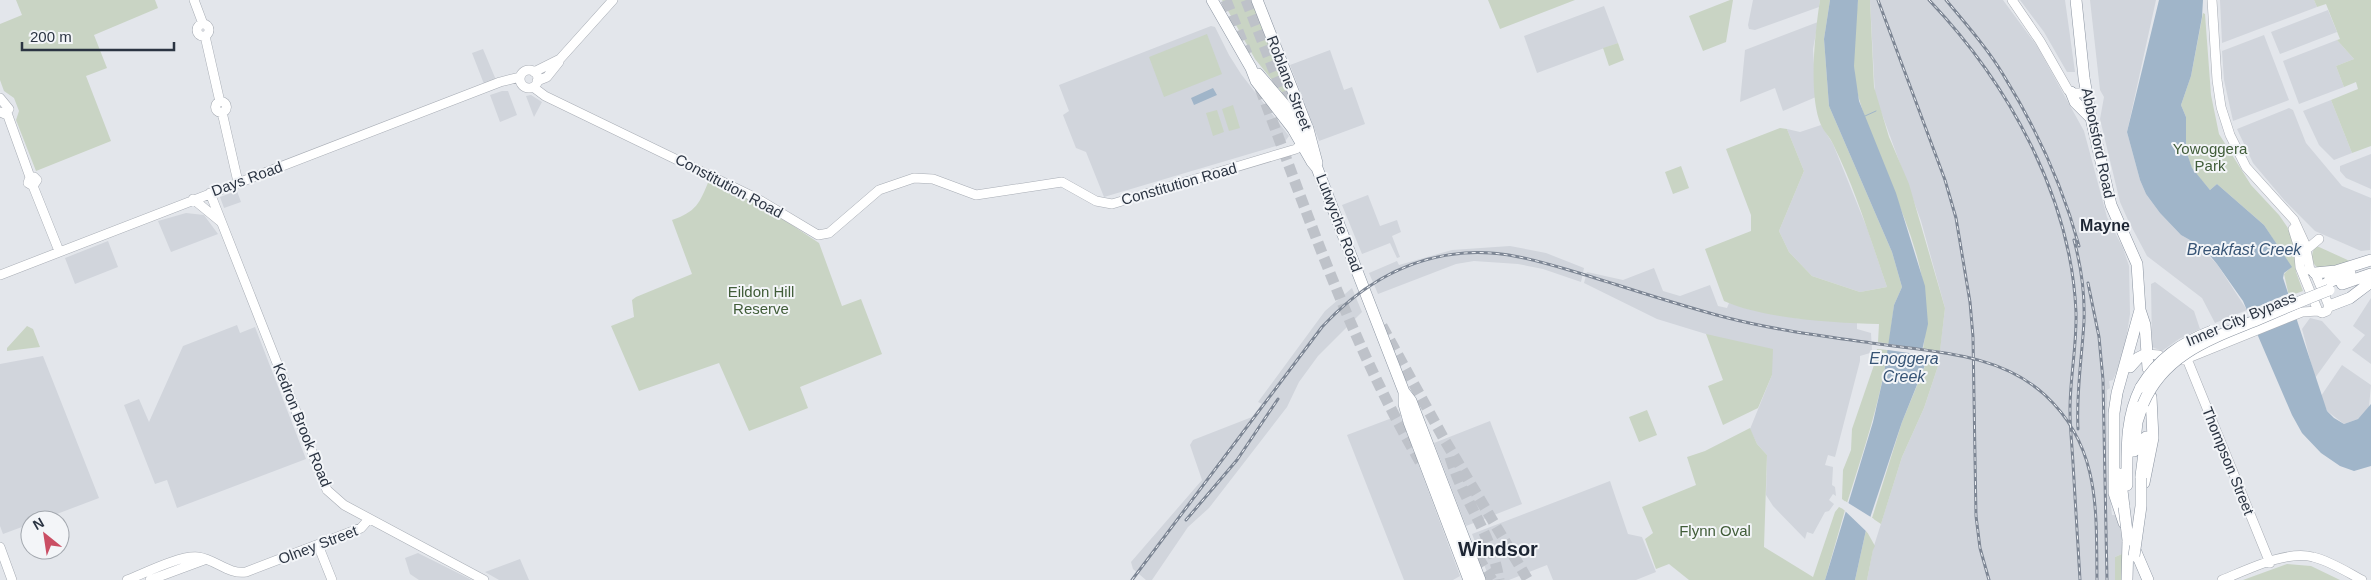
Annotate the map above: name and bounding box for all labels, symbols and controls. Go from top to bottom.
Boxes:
scale bar [22,20,175,52]
text: 200 m [30,28,72,45]
street label: Roblane Street [1264,33,1316,133]
street label: Abbotsford Road [2078,86,2119,200]
park label: Yowoggera Park [2173,140,2248,174]
street label: Constitution Road [673,150,786,221]
street label: Days Road [209,158,285,199]
street label: Constitution Road [1119,159,1239,208]
street label: Lutwyche Road [1313,172,1366,274]
district label: Mayne [2080,217,2130,234]
water label: Breakfast Creek [2187,241,2302,258]
park label: Eildon Hill Reserve [728,283,794,317]
street label: Inner City Bypass [2183,288,2298,349]
water label: Enoggera Creek [1869,350,1939,385]
street label: Kedron Brook Road [270,361,335,489]
street label: Thompson Street [2199,404,2258,518]
north arrow [20,510,70,560]
text: N [30,514,47,533]
street label: Olney Street [276,521,361,567]
park label: Flynn Oval [1679,522,1751,539]
district label: Windsor [1458,538,1538,560]

